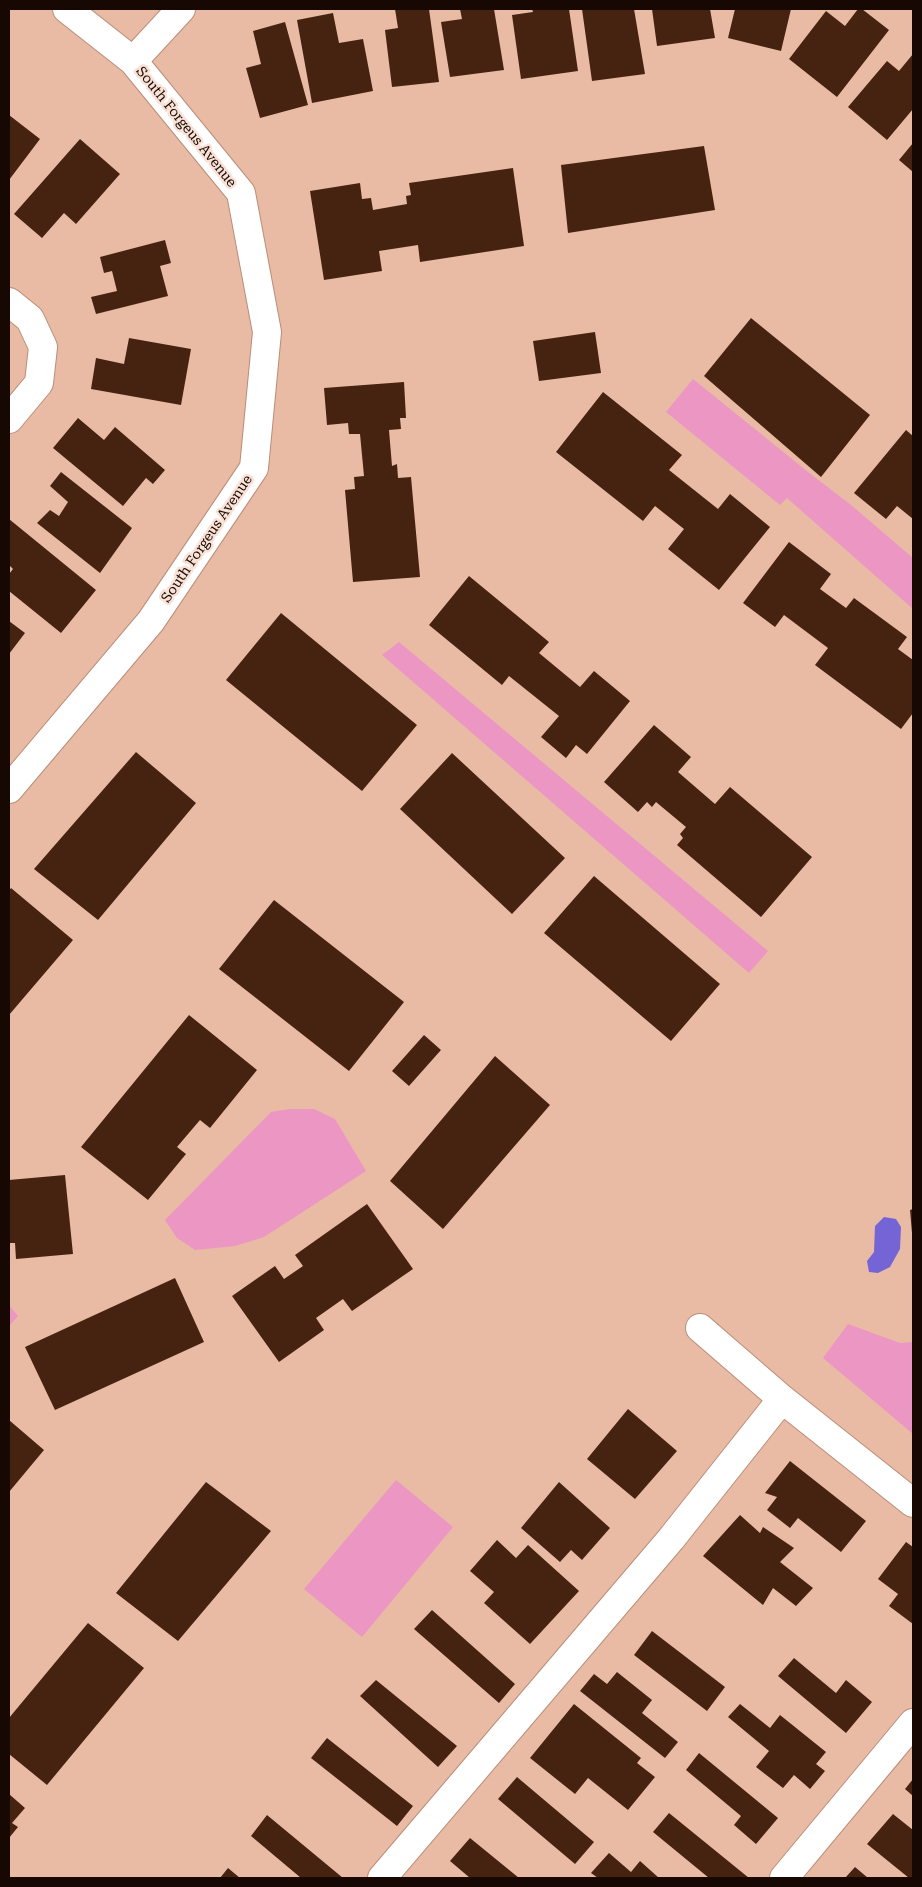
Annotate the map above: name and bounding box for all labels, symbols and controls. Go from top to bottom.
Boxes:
street label: South Forgeus Avenue [132,63,240,191]
street label: South Forgeus Avenue [158,472,256,606]

